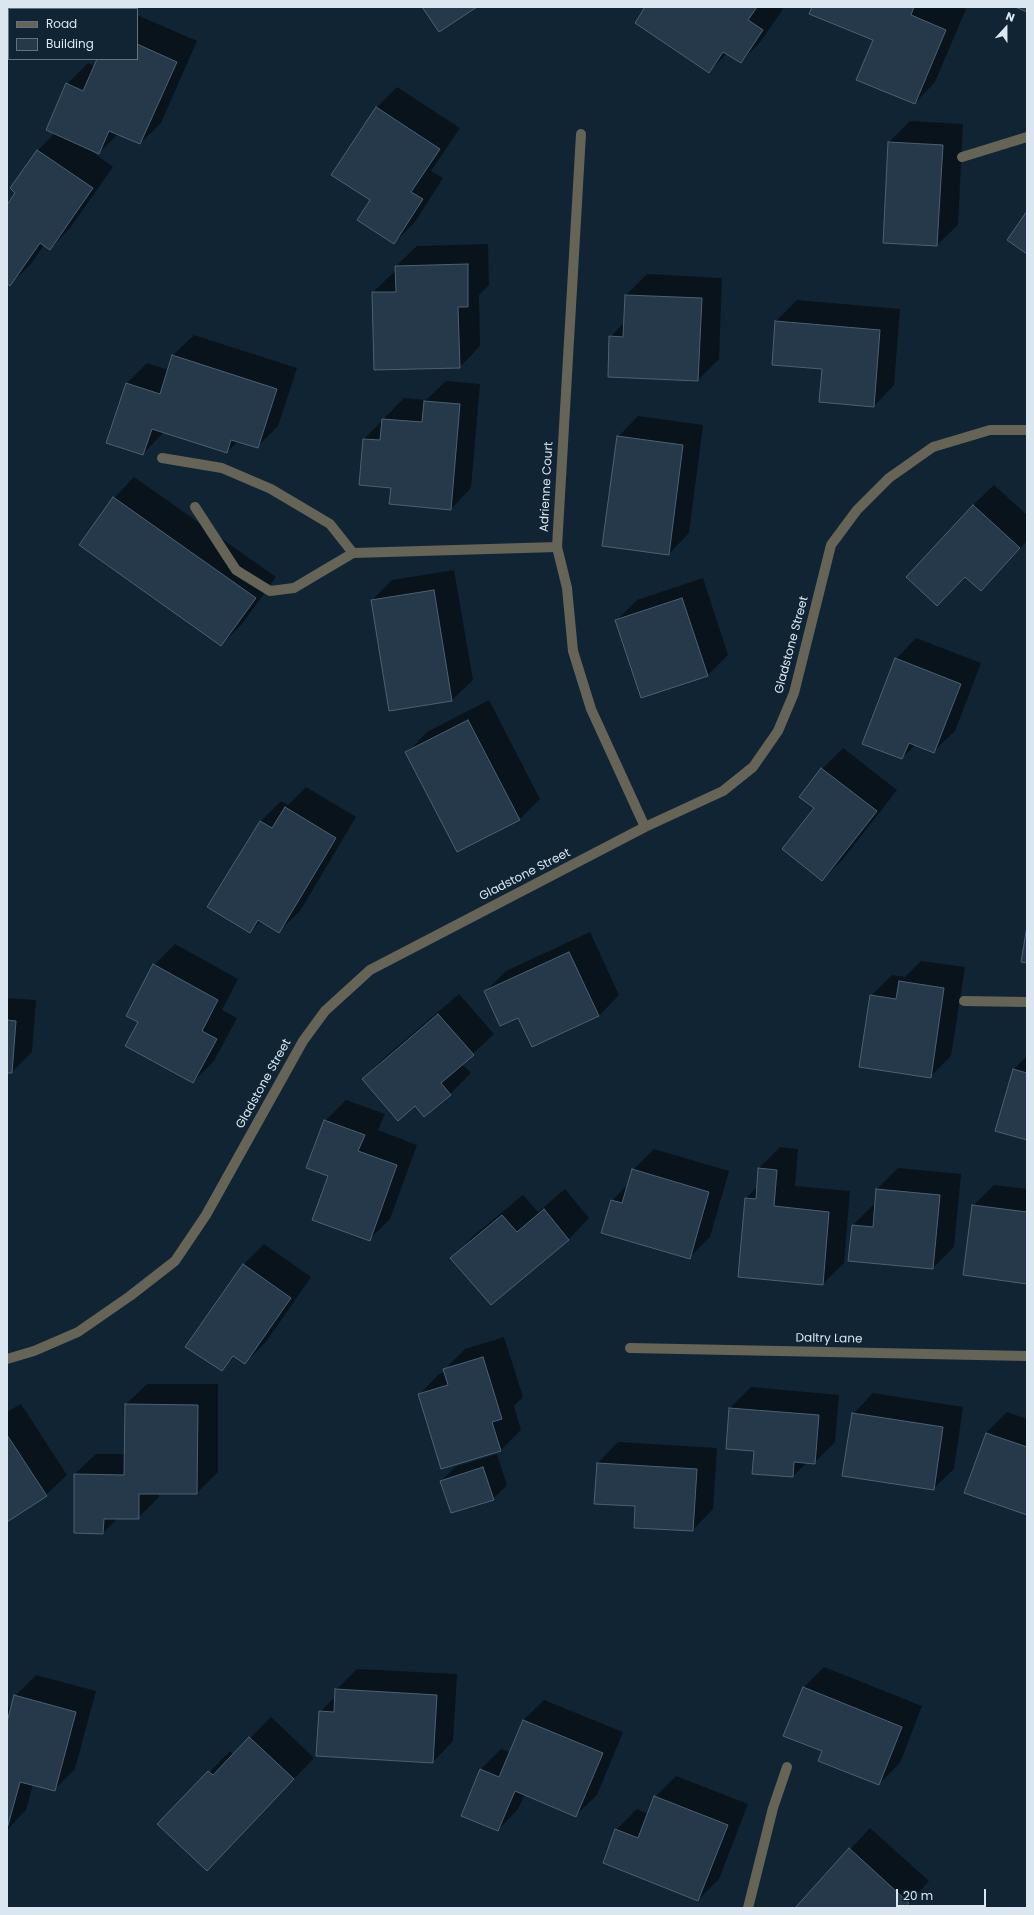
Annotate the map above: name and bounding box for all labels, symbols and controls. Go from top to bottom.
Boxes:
legend [8,8,138,60]
north arrow [986,8,1026,48]
text: N [1004,8,1017,26]
text: Road [46,15,77,32]
text: Building [46,35,94,52]
street label: Adrienne Court [537,441,557,533]
street label: Gladstone Street [772,595,812,695]
street label: Gladstone Street [477,846,573,904]
street label: Gladstone Street [233,1037,295,1131]
street label: Daltry Lane [795,1331,863,1347]
scale bar [898,1881,988,1907]
text: 20 m [903,1887,933,1904]

